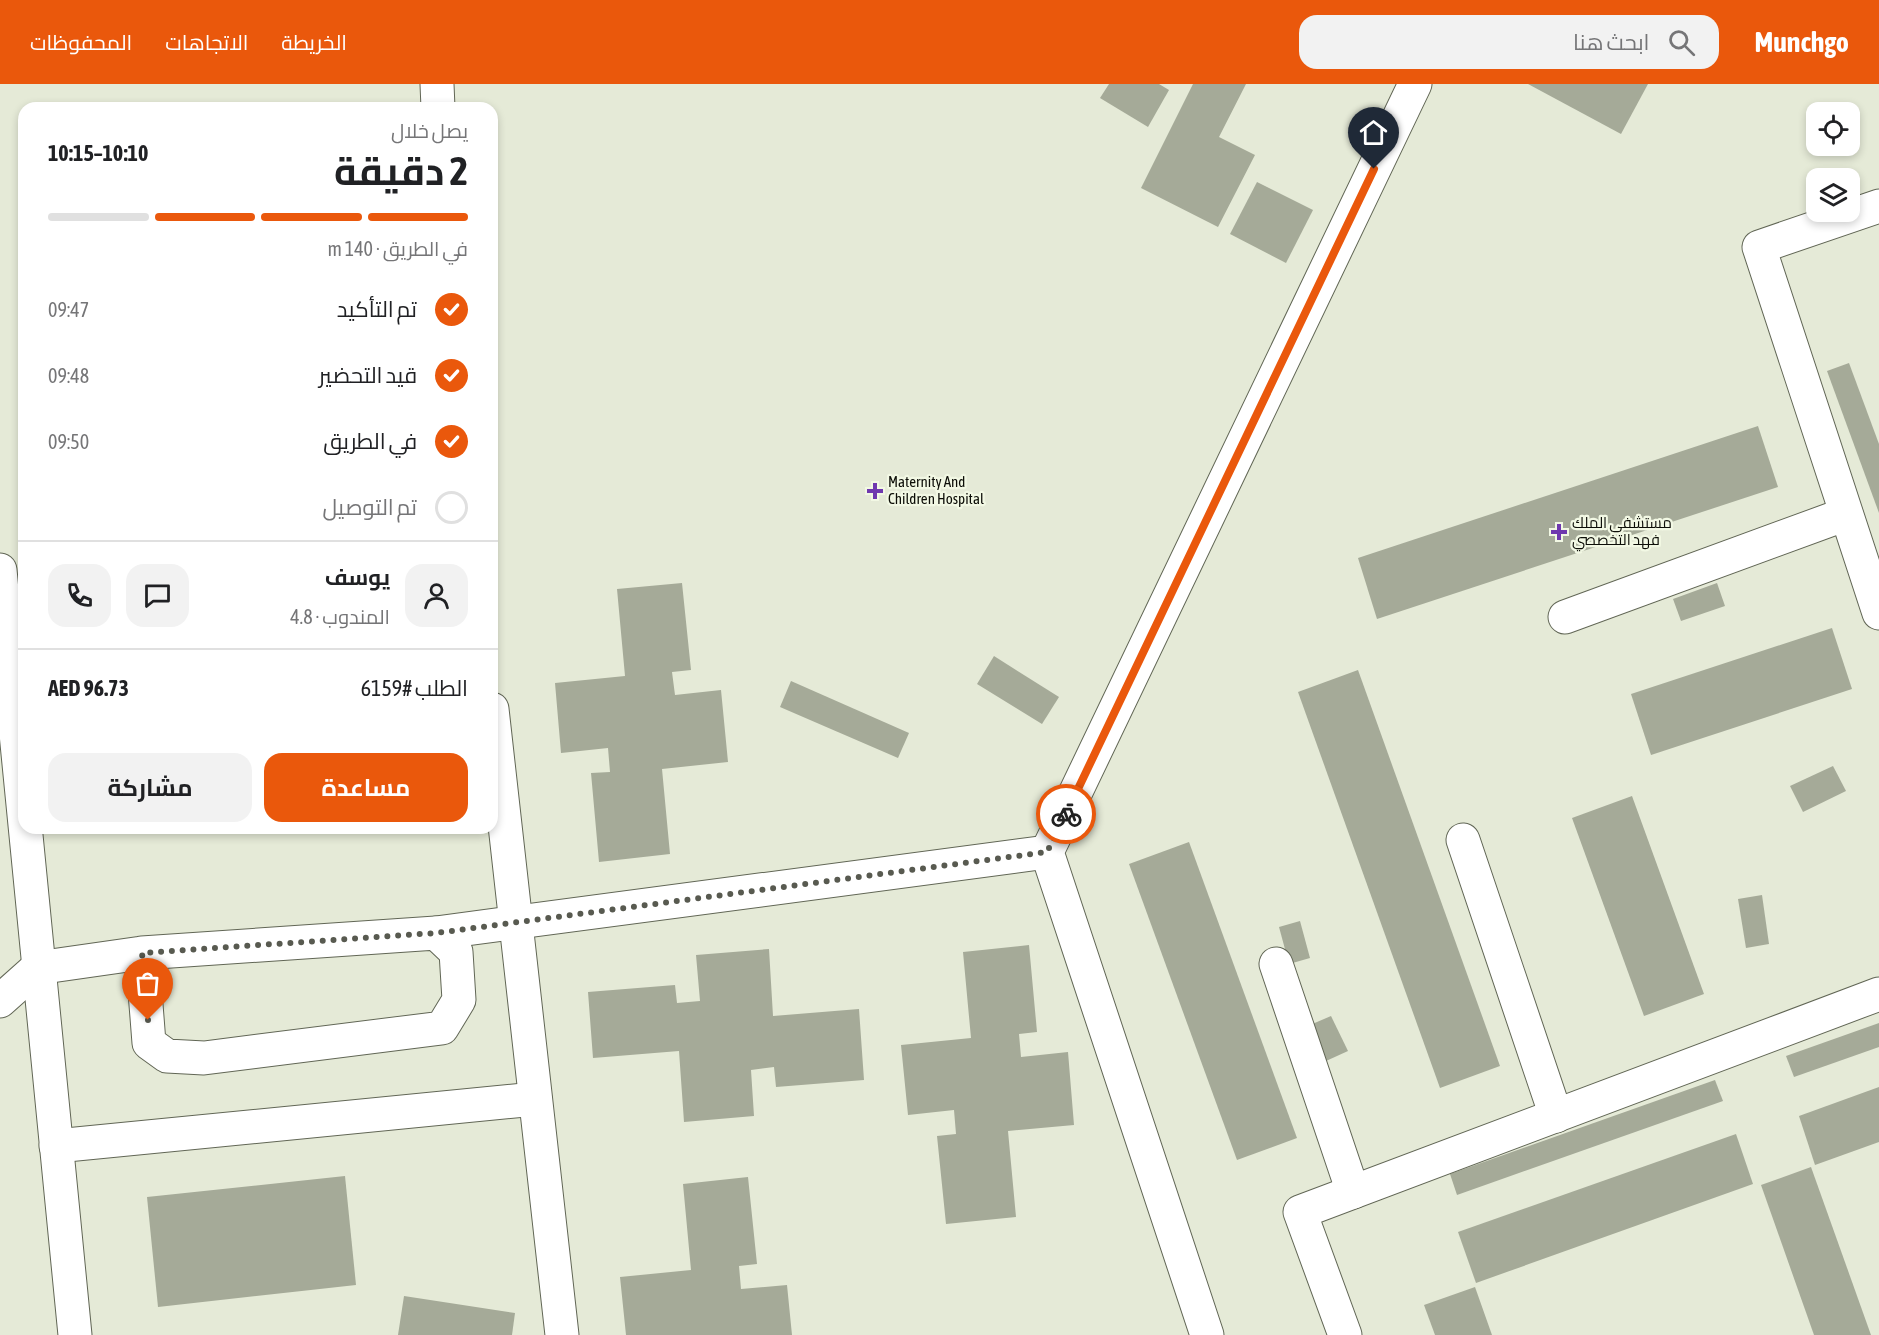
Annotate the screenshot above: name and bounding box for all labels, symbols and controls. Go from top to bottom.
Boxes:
search box [1299,15,1719,69]
icon: search [1665,26,1698,59]
text: Munchgo [1755,26,1849,58]
text: ابحث هنا [1573,29,1650,55]
text: المحفوظات [30,30,132,54]
text: الاتجاهات [165,30,248,54]
text: الخريطة [281,30,347,54]
map controls [1806,102,1860,222]
button: locate [1806,102,1860,156]
pin [1348,107,1399,169]
icon: home [1357,116,1390,149]
text: يصل خلال [391,119,468,142]
text: 10:10–10:15 [48,140,148,166]
text: 2 دقيقة [334,149,468,193]
button: layers [1806,168,1860,222]
text: في الطريق · 140 m [328,237,468,260]
icon: check [435,293,468,326]
text: تم التأكيد [337,296,417,322]
text: 09:47 [48,298,89,321]
icon: check [435,359,468,392]
text: قيد التحضير [319,362,417,388]
text: 09:48 [48,364,89,387]
icon: check [435,425,468,458]
text: في الطريق [323,428,417,454]
text: 09:50 [48,430,89,453]
place label: Maternity And Children Hospital [888,473,984,507]
marker: Maternity And Children Hospital [866,482,884,500]
text: تم التوصيل [323,494,417,520]
place label: مستشفى الملك فهد التخصصي [1572,514,1672,552]
marker: مستشفى الملك فهد التخصصي [1550,523,1568,541]
button: phone [48,564,111,627]
button: chat [126,564,189,627]
text: يوسف [325,564,390,590]
button: person [405,564,468,627]
text: المندوب · 4.8 [290,605,390,628]
text: AED 96.73 [48,675,129,701]
text: الطلب #6159 [361,675,468,701]
button: مشاركة [48,753,252,822]
button: مساعدة [264,753,468,822]
courier [1036,784,1096,844]
icon: bike [1050,798,1083,831]
pin [122,958,173,1020]
icon: bag [131,967,164,1000]

